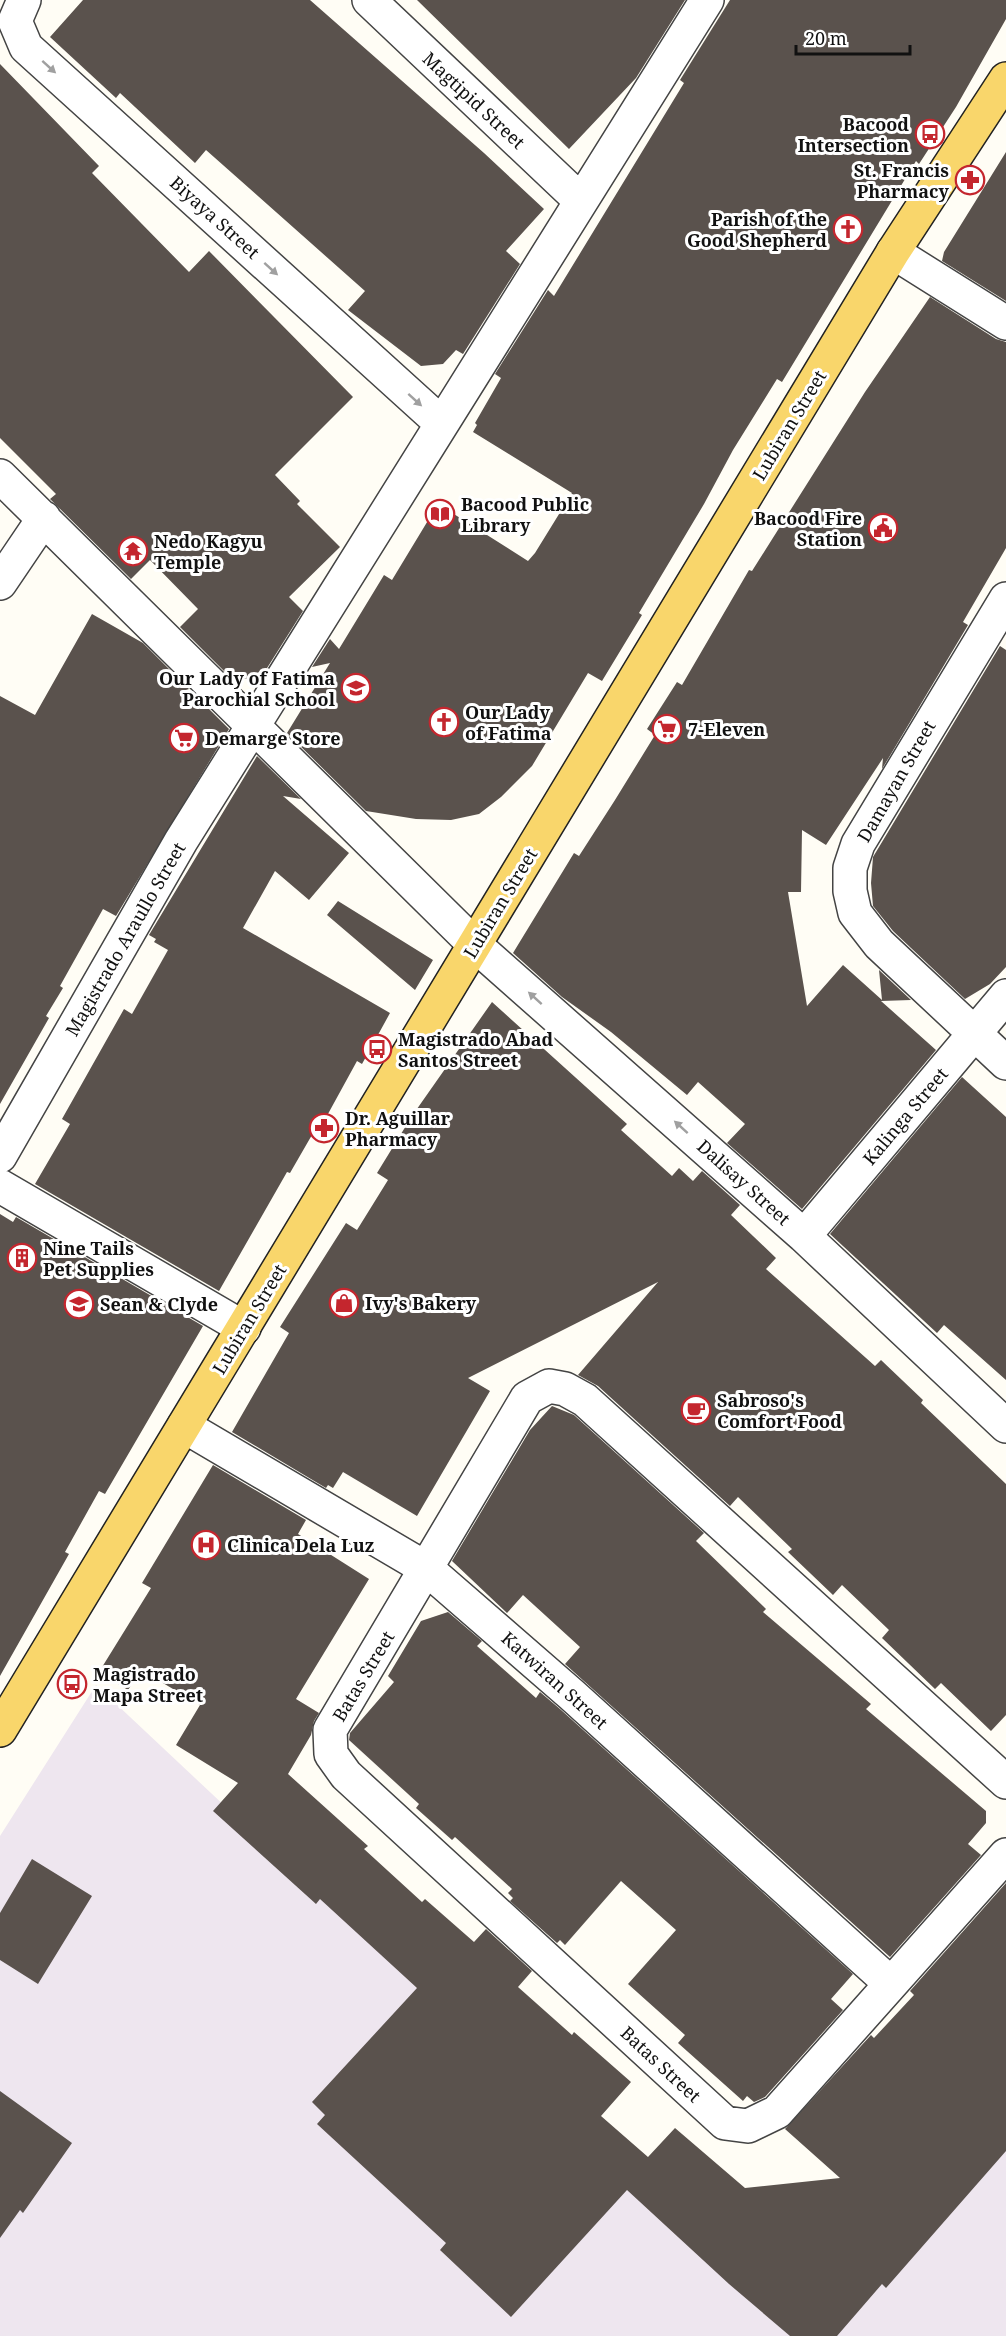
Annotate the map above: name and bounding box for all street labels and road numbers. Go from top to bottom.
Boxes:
street label: Magtipid Street [418,46,530,154]
street label: Biyaya Street [165,170,265,264]
street label: Lubiran Street [747,366,831,484]
street label: Damayan Street [851,716,941,846]
street label: Magistrado Araullo Street [60,838,190,1040]
street label: Lubiran Street [458,844,542,962]
street label: Kalinga Street [857,1062,953,1170]
street label: Dalisay Street [692,1134,796,1230]
street label: Lubiran Street [207,1260,291,1378]
street label: Batas Street [327,1626,399,1726]
street label: Katwiran Street [497,1626,613,1734]
street label: Batas Street [616,2021,706,2107]

